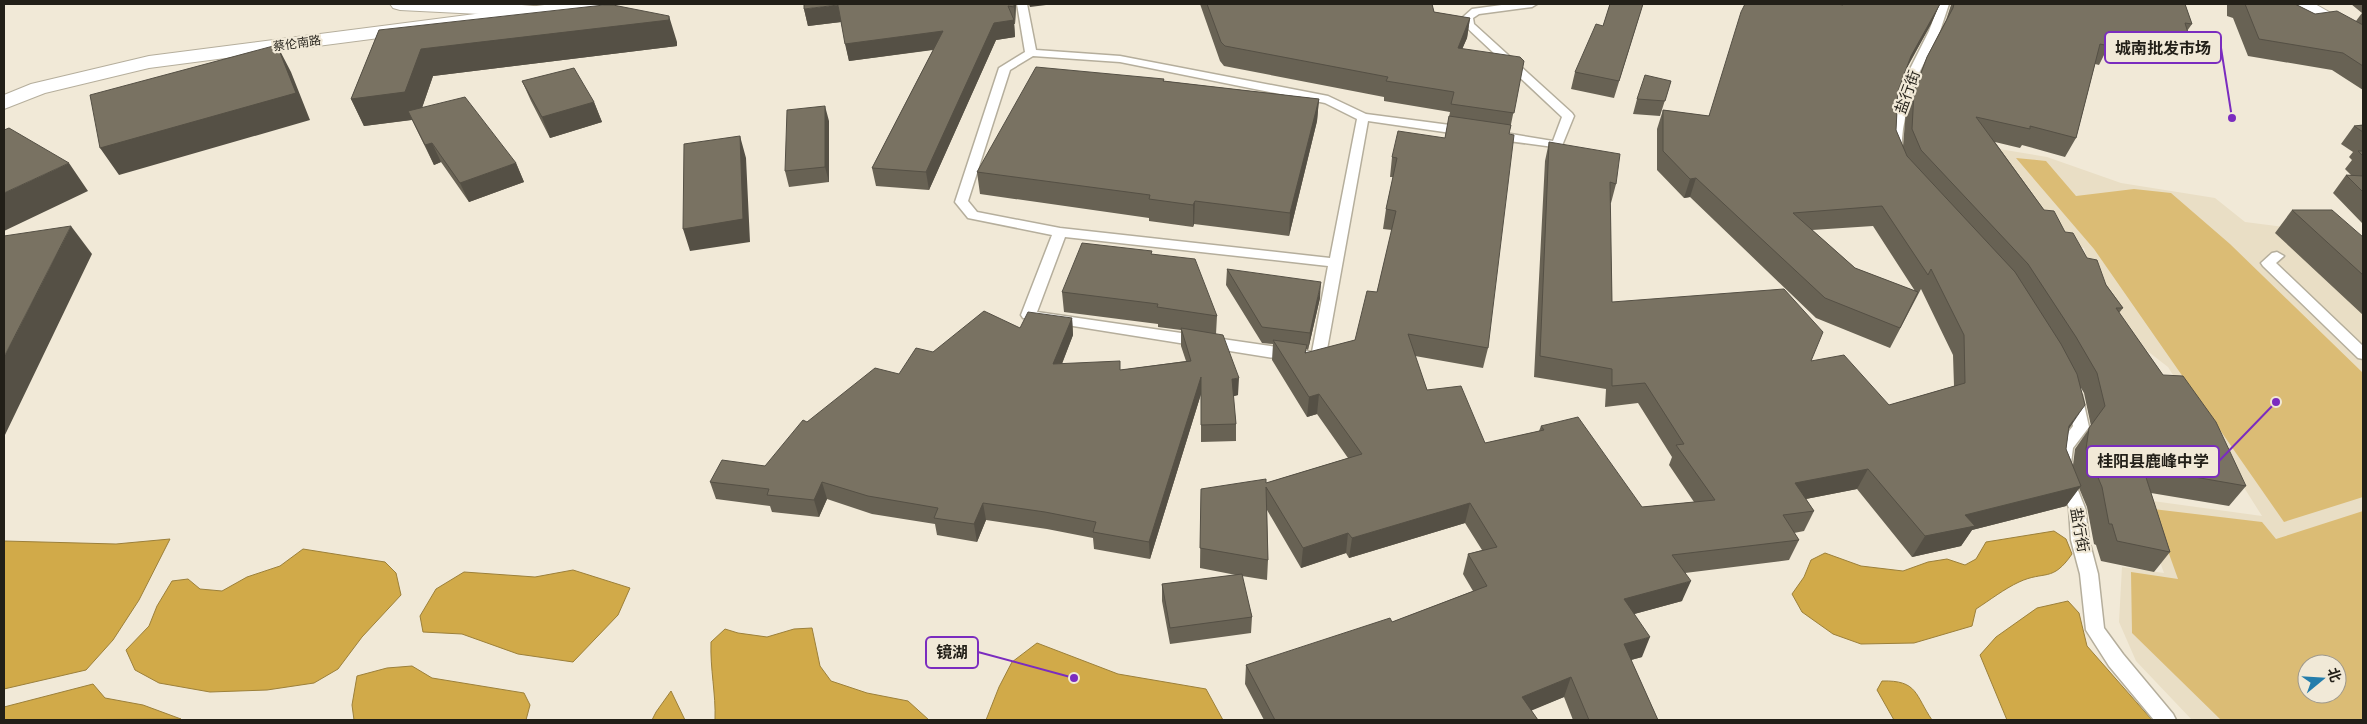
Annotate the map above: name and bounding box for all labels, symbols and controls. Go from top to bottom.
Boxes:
street label: 蔡伦南路 [272,32,322,54]
callout: 城南批发市场 [2105,32,2221,63]
text: 城南批发市场 [2115,39,2211,58]
street label: 盐行街 [1890,68,1924,116]
callout: 桂阳县鹿峰中学 [2087,446,2219,477]
text: 桂阳县鹿峰中学 [2097,452,2209,471]
street label: 盐行街 [2067,506,2093,554]
callout: 镜湖 [926,637,978,668]
text: 镜湖 [936,643,968,662]
north arrow [2297,654,2347,704]
text: 北 [2324,666,2345,684]

